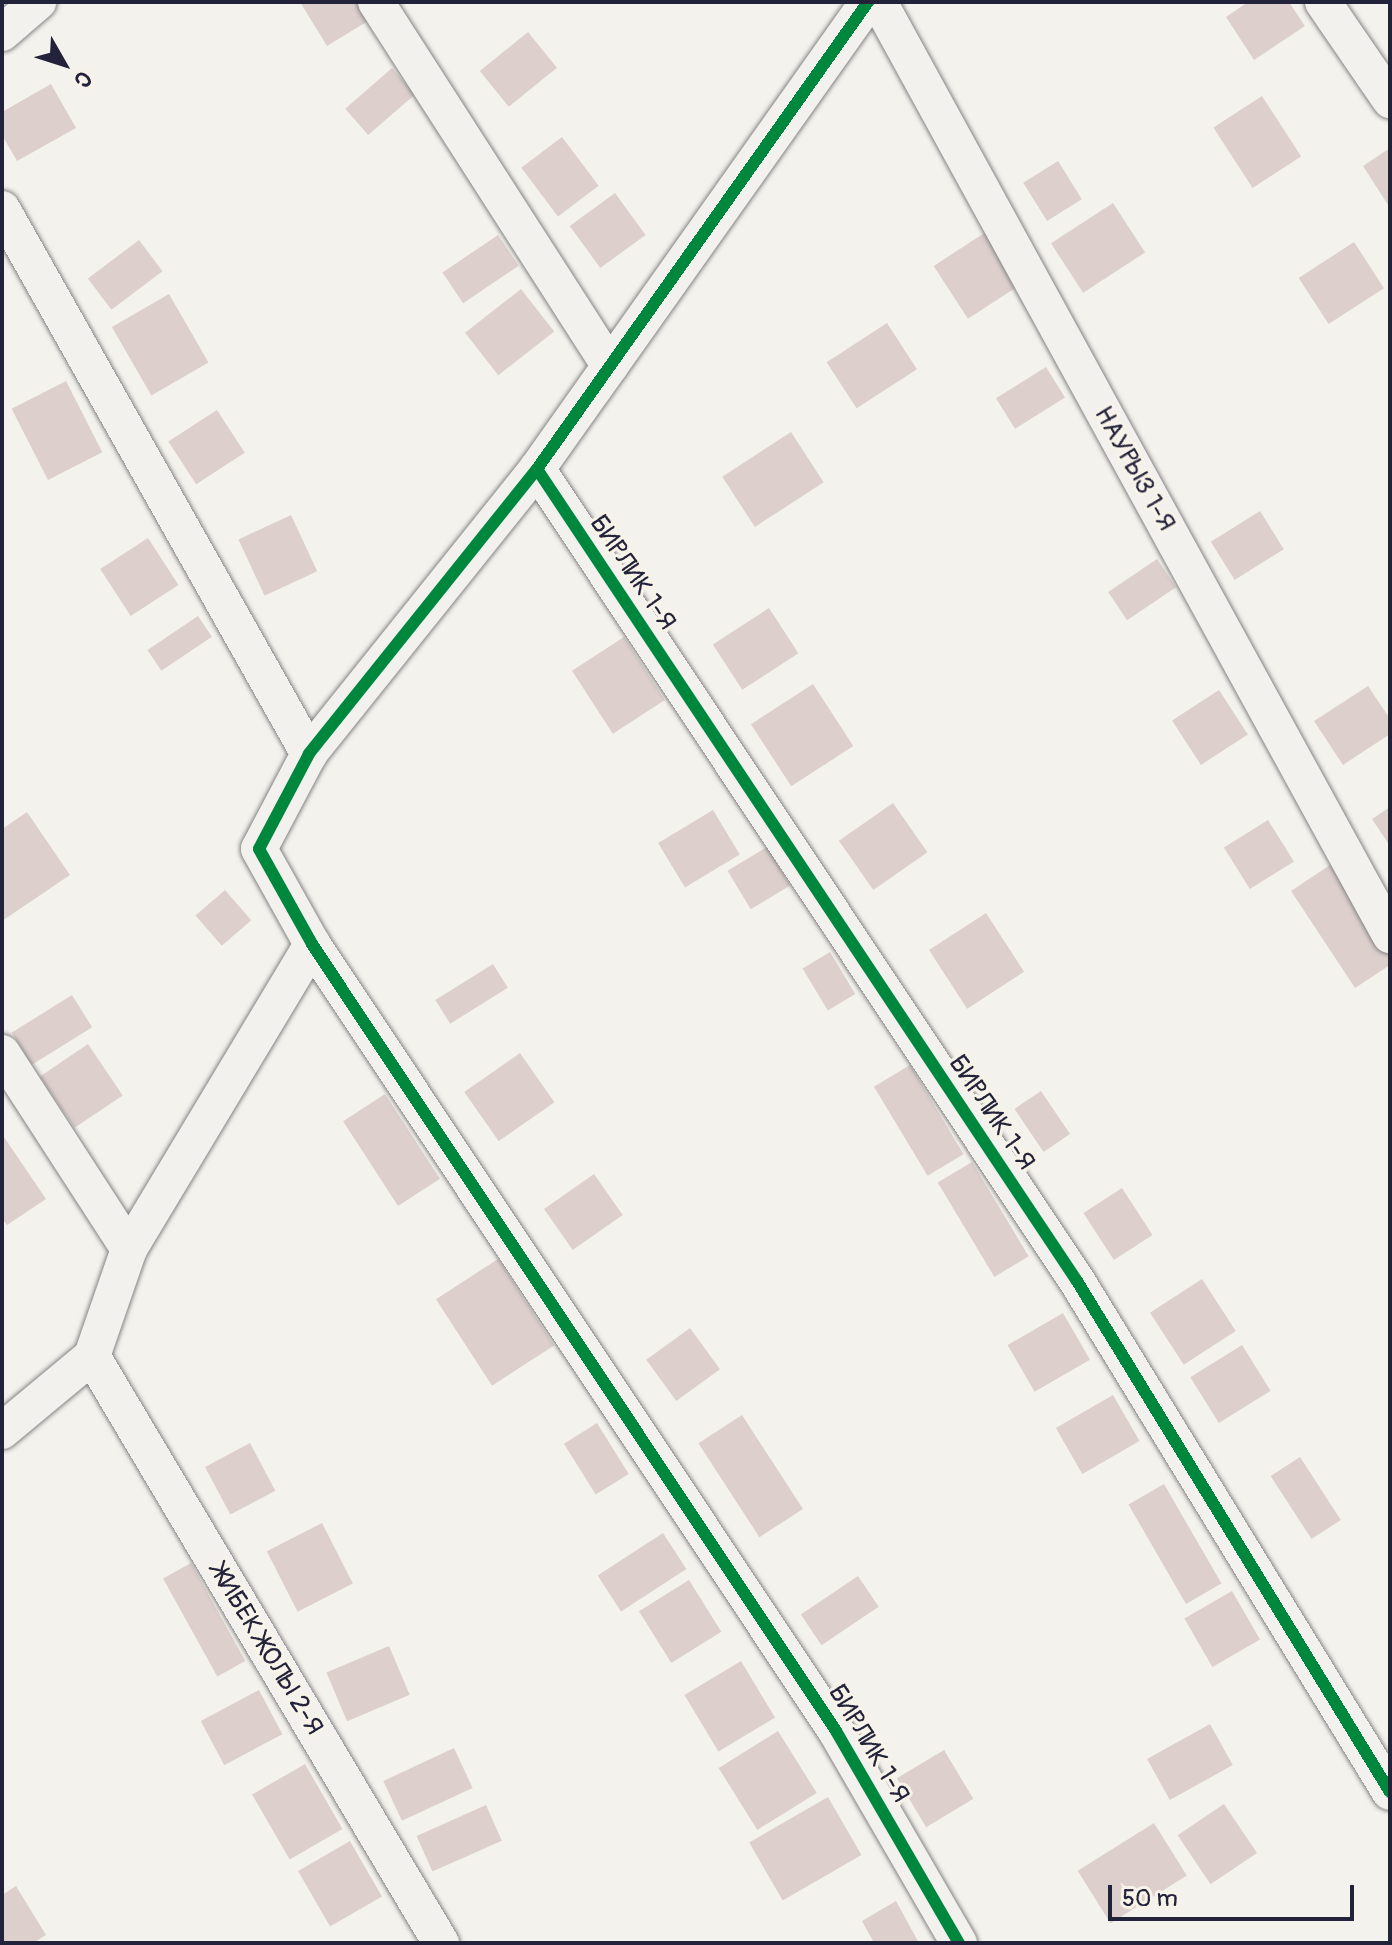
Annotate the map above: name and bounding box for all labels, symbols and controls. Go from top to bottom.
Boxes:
north arrow [24,24,104,104]
text: С [68,65,98,93]
street label: НАУРЫЗ 1-Я [1087,401,1181,537]
street label: БИРЛИК 1-Я [582,509,682,637]
street label: БИРЛИК 1-Я [941,1049,1041,1177]
street label: ЖИБЕК ЖОЛЫ 2-Я [203,1559,329,1741]
street label: БИРЛИК 1-Я [821,1679,915,1809]
scale bar [1112,1869,1358,1919]
text: 50 m [1122,1884,1178,1913]

